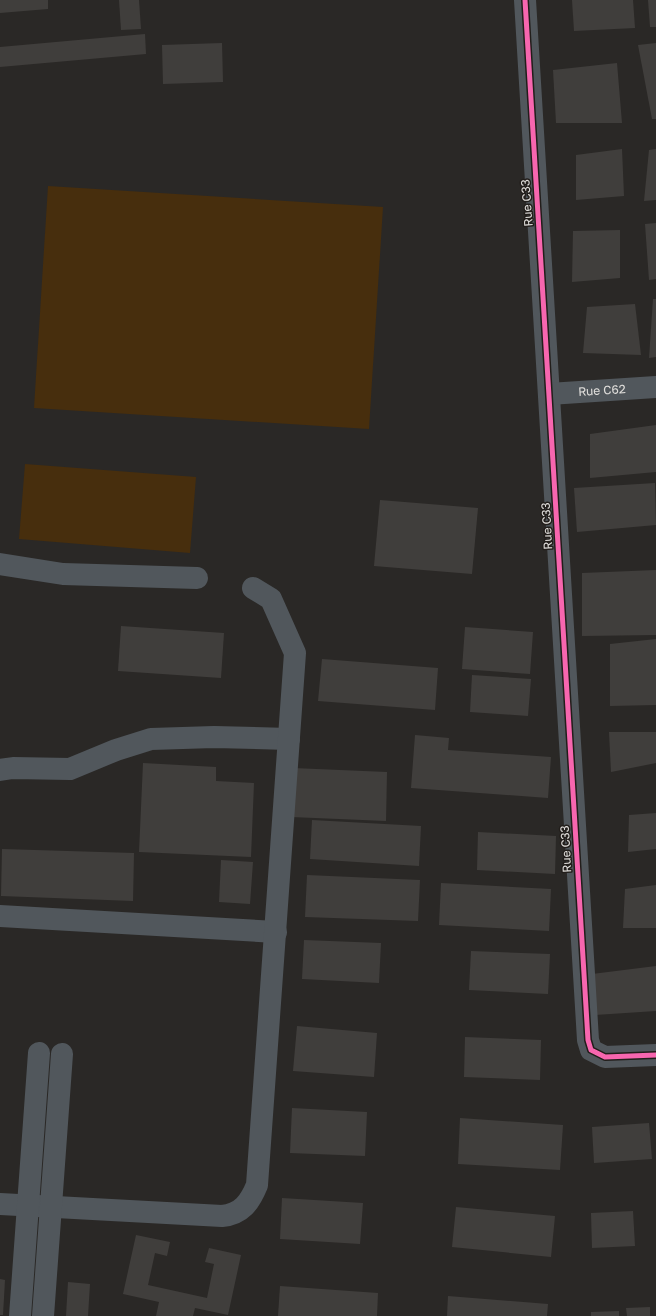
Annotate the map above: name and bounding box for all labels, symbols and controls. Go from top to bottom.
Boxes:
street label: Rue C33 [517,179,536,227]
street label: Rue C62 [578,381,626,399]
street label: Rue C33 [538,502,555,550]
street label: Rue C33 [557,825,574,873]

